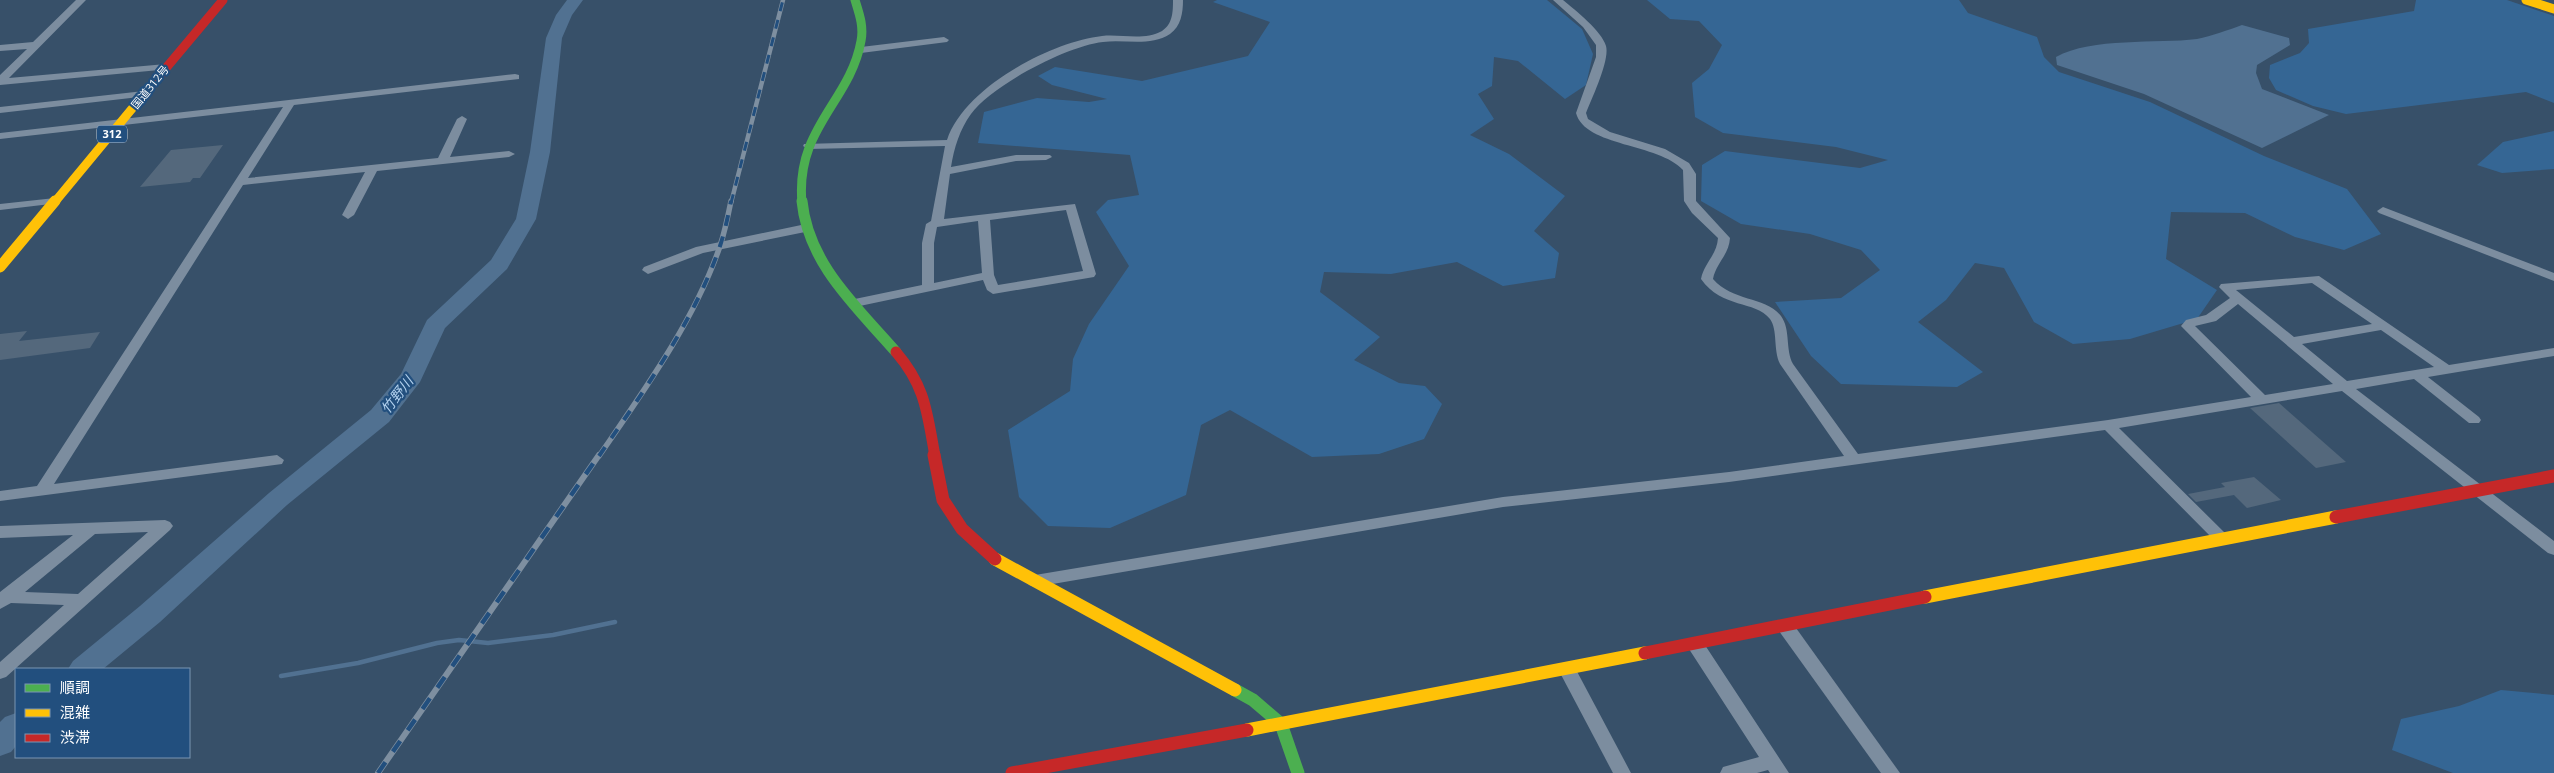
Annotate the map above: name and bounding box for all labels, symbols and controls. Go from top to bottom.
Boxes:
street label: 国道312号 [127,62,172,112]
road number: 312 [97,126,127,142]
water label: 竹野川 [376,371,418,417]
legend [15,668,190,758]
text: 順調 [60,677,90,697]
text: 混雑 [60,702,90,722]
text: 渋滞 [60,727,90,747]

